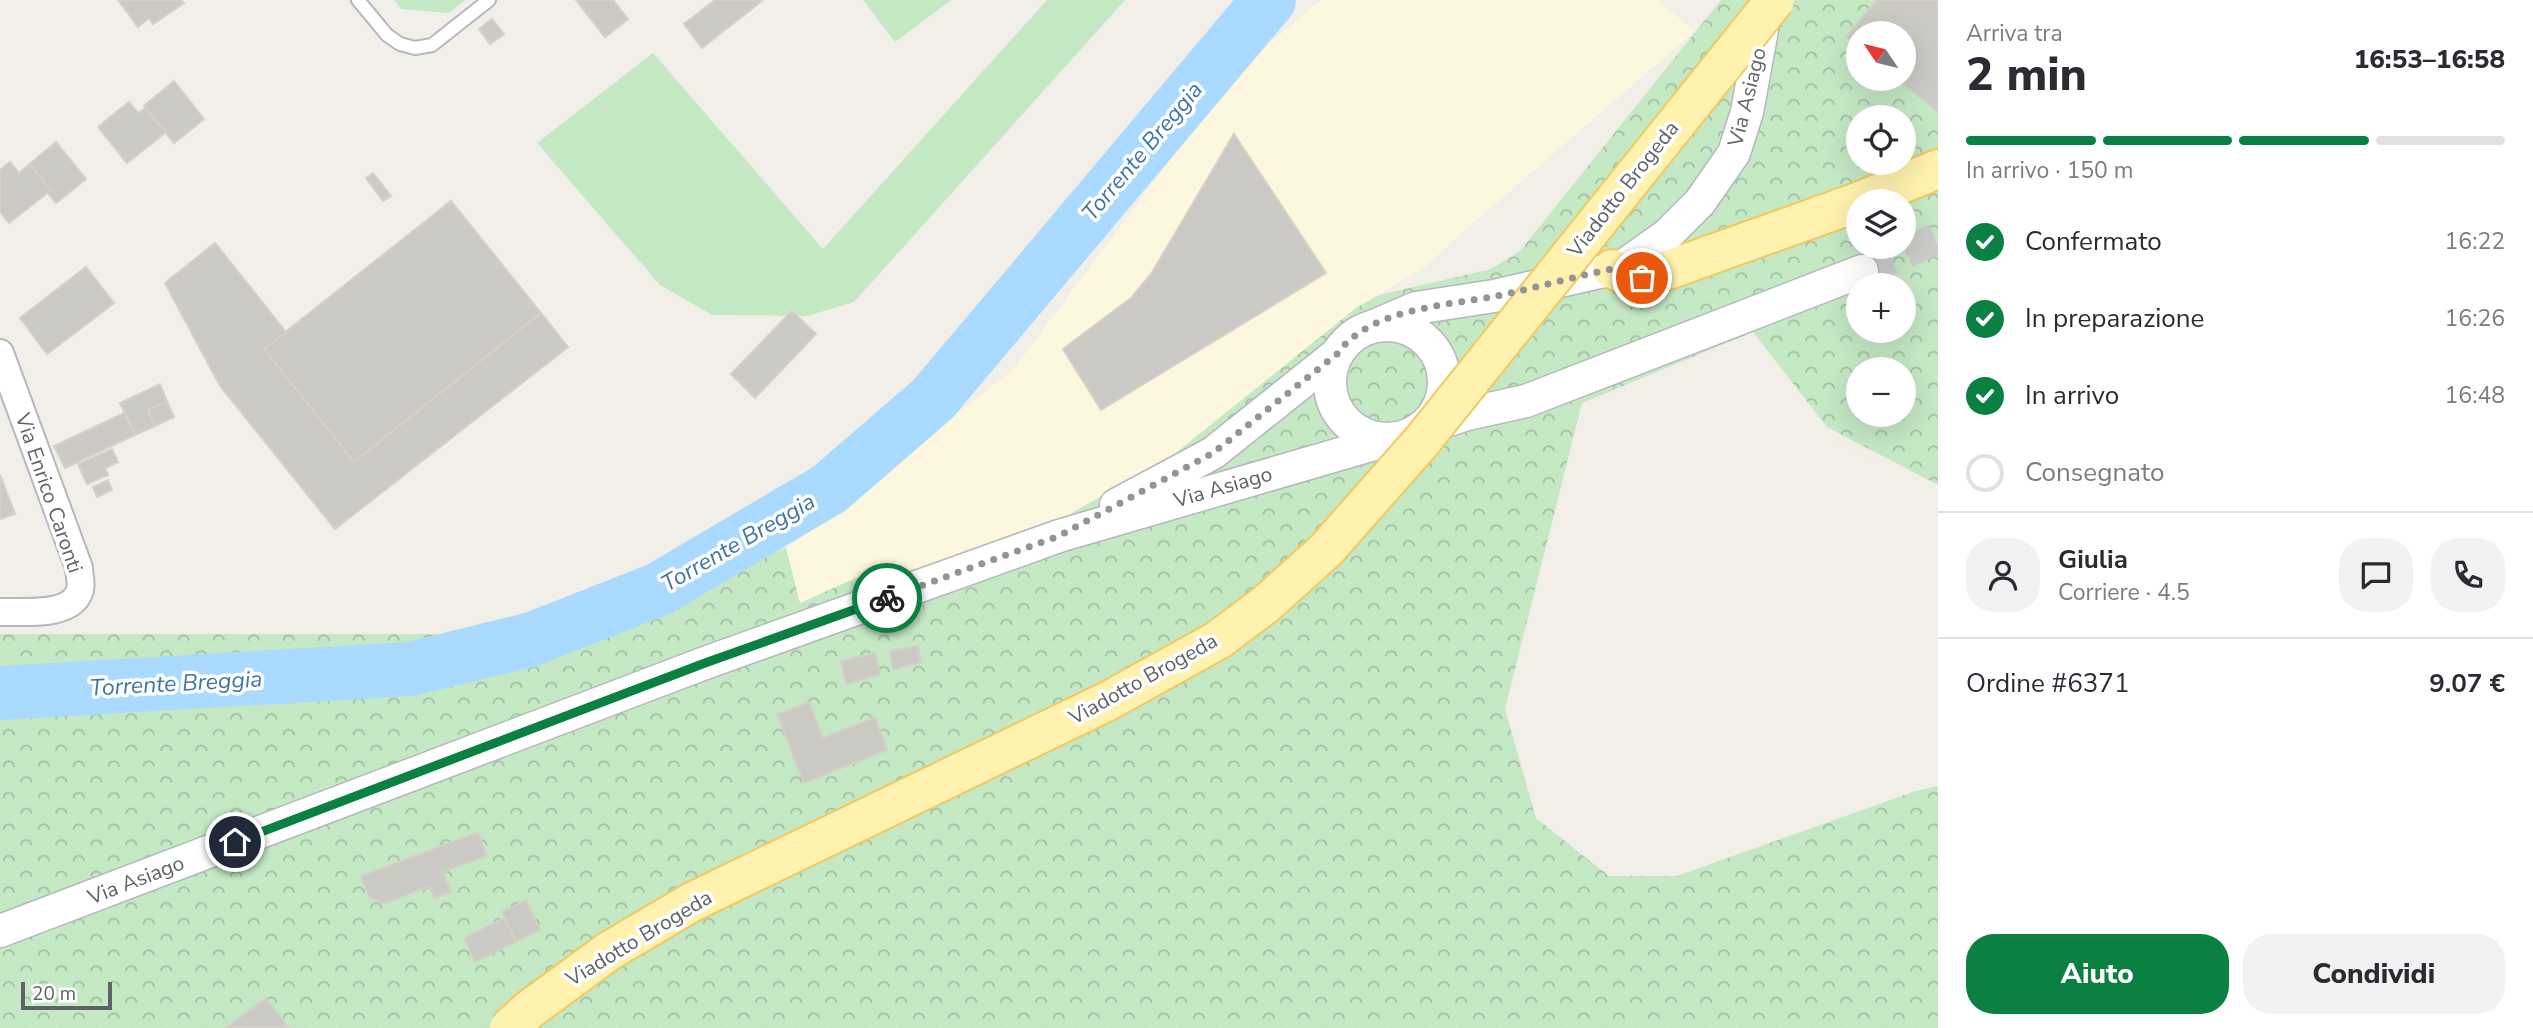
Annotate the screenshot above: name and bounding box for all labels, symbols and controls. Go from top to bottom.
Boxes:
text: Arriva tra [1966,18,2063,49]
north arrow [1846,21,1916,91]
map controls [1846,21,1916,427]
text: 16:53–16:58 [2354,42,2505,77]
text: 2 min [1966,43,2087,106]
street label: Via Asiago [1721,45,1773,150]
water label: Torrente Breggia [1075,75,1210,228]
button: locate [1846,105,1916,175]
street label: Viadotto Brogeda [1560,115,1685,264]
text: In arrivo · 150 m [1966,155,2133,186]
button: layers [1846,189,1916,259]
icon: check [1966,223,2004,261]
text: Confermato [2025,224,2162,259]
text: 16:22 [2445,226,2505,257]
pin [1612,248,1672,308]
icon: bag [1623,259,1661,297]
button: + [1846,273,1916,343]
icon: check [1966,300,2004,338]
text: In preparazione [2025,301,2204,336]
text: 16:26 [2445,303,2505,334]
button: − [1846,357,1916,427]
icon: check [1966,377,2004,415]
text: In arrivo [2025,378,2119,413]
text: 16:48 [2445,380,2505,411]
street label: Via Enrico Caronti [8,408,89,577]
text: Consegnato [2025,455,2164,490]
street label: Via Asiago [1170,460,1275,515]
water label: Torrente Breggia [656,486,821,599]
button: person [1966,538,2040,612]
button: chat [2339,538,2413,612]
button: phone [2431,538,2505,612]
text: Giulia [2058,542,2128,577]
courier [852,563,922,633]
text: Corriere · 4.5 [2058,577,2190,608]
icon: bike [868,579,906,617]
street label: Viadotto Brogeda [1063,627,1222,732]
water label: Torrente Breggia [89,663,263,704]
text: Ordine #6371 [1966,666,2130,701]
text: 9.07 € [2429,666,2505,701]
pin [205,812,265,872]
icon: home [216,823,254,861]
street label: Via Asiago [83,849,188,912]
street label: Viadotto Brogeda [560,883,717,993]
button: Aiuto [1966,934,2229,1014]
button: Condividi [2243,934,2505,1014]
scale bar [21,979,112,1011]
text: 20 m [32,981,76,1007]

